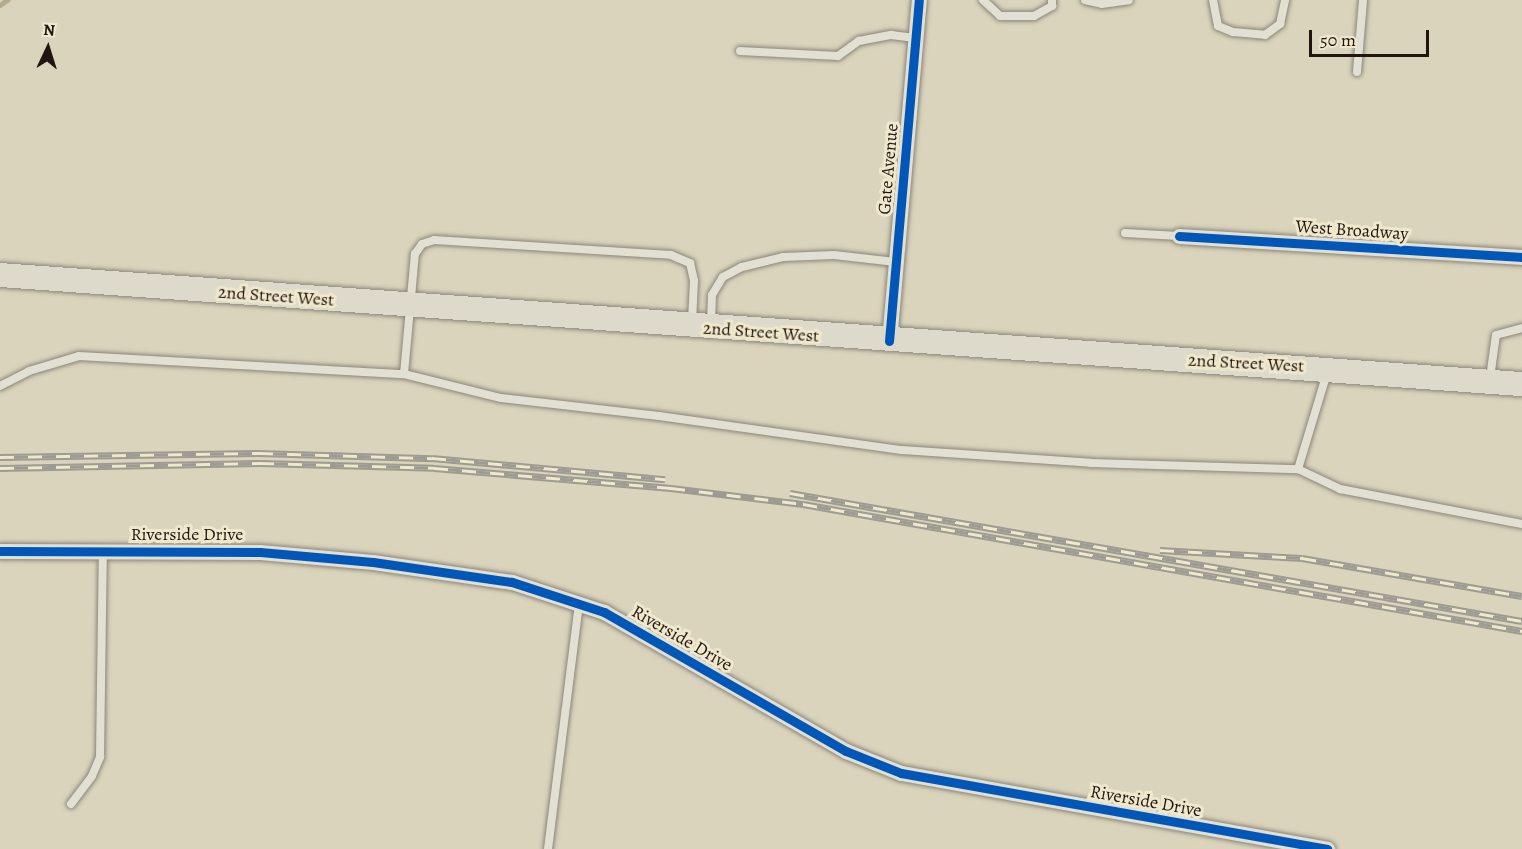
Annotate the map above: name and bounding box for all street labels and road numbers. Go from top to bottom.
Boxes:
street label: Gate Avenue [873,123,903,215]
street label: West Broadway [1295,215,1409,245]
street label: 2nd Street West [217,281,335,311]
street label: 2nd Street West [702,317,820,347]
street label: 2nd Street West [1187,349,1305,377]
street label: Riverside Drive [131,523,243,545]
street label: Riverside Drive [628,600,736,676]
street label: Riverside Drive [1089,781,1203,821]

